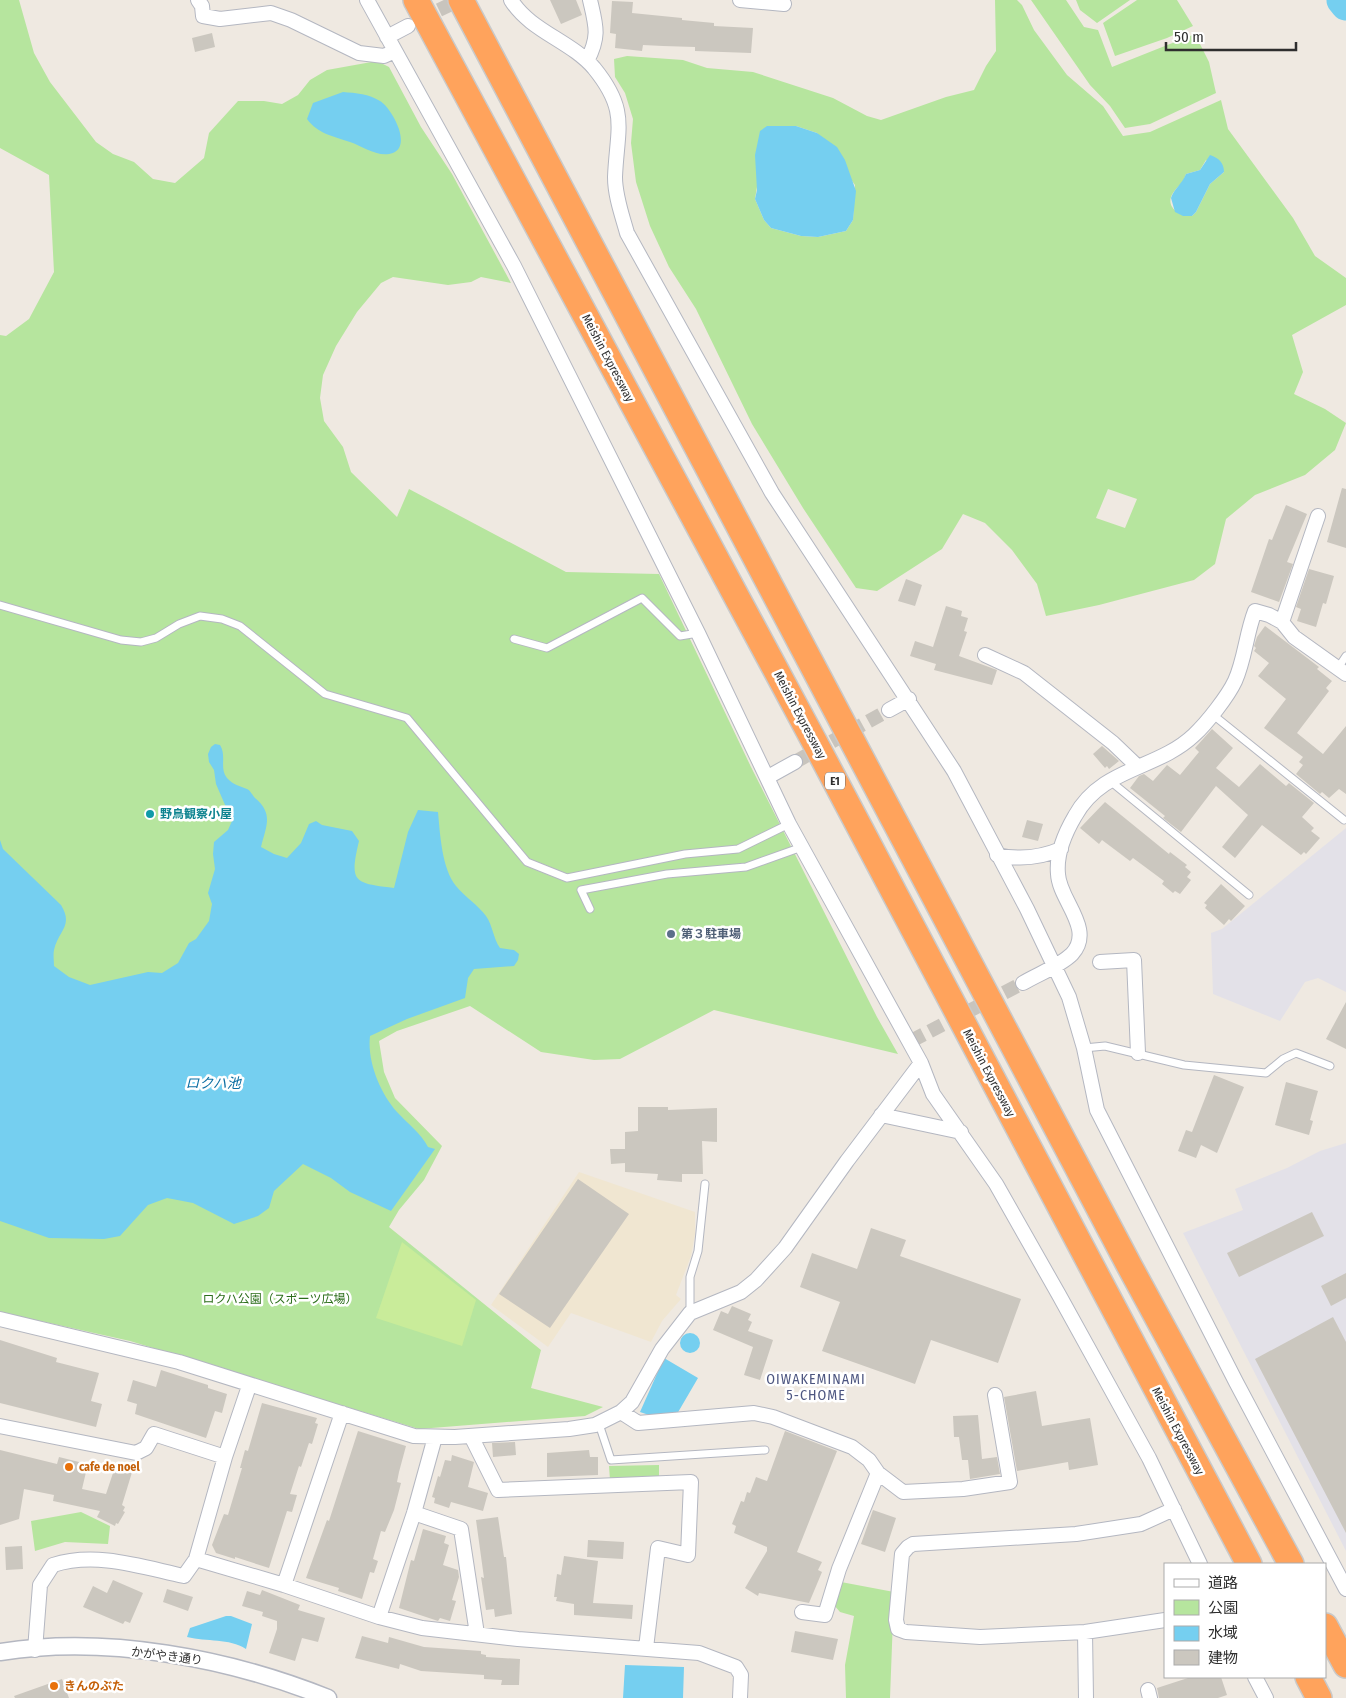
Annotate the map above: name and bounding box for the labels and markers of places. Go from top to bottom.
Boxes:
place label: 野鳥観察小屋 [160,807,232,821]
marker: 野鳥観察小屋 [144,808,156,820]
place label: 第３駐車場 [681,927,741,941]
marker: 第３駐車場 [665,928,677,940]
place label: cafe de noel [79,1460,140,1474]
marker: cafe de noel [63,1461,75,1473]
place label: きんのぶた [64,1679,124,1693]
marker: きんのぶた [48,1680,60,1692]

